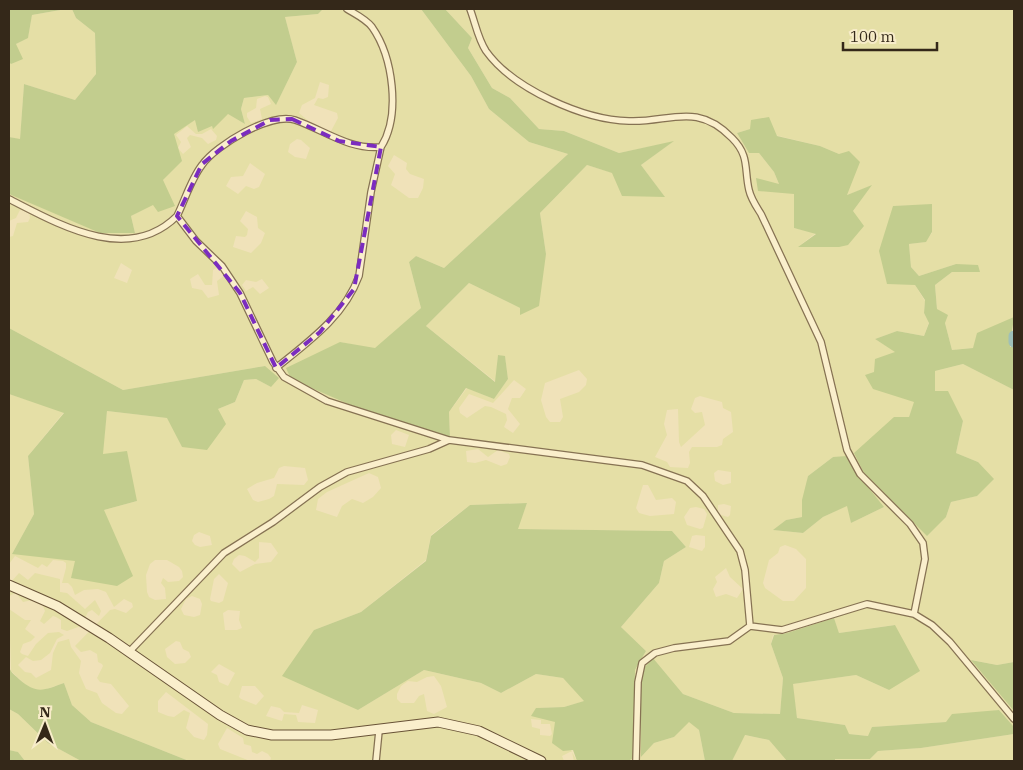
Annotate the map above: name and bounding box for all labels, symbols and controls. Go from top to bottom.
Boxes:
scale bar [843,20,937,52]
text: 100 m [850,27,895,46]
north arrow [20,700,70,750]
text: N [40,703,51,721]

